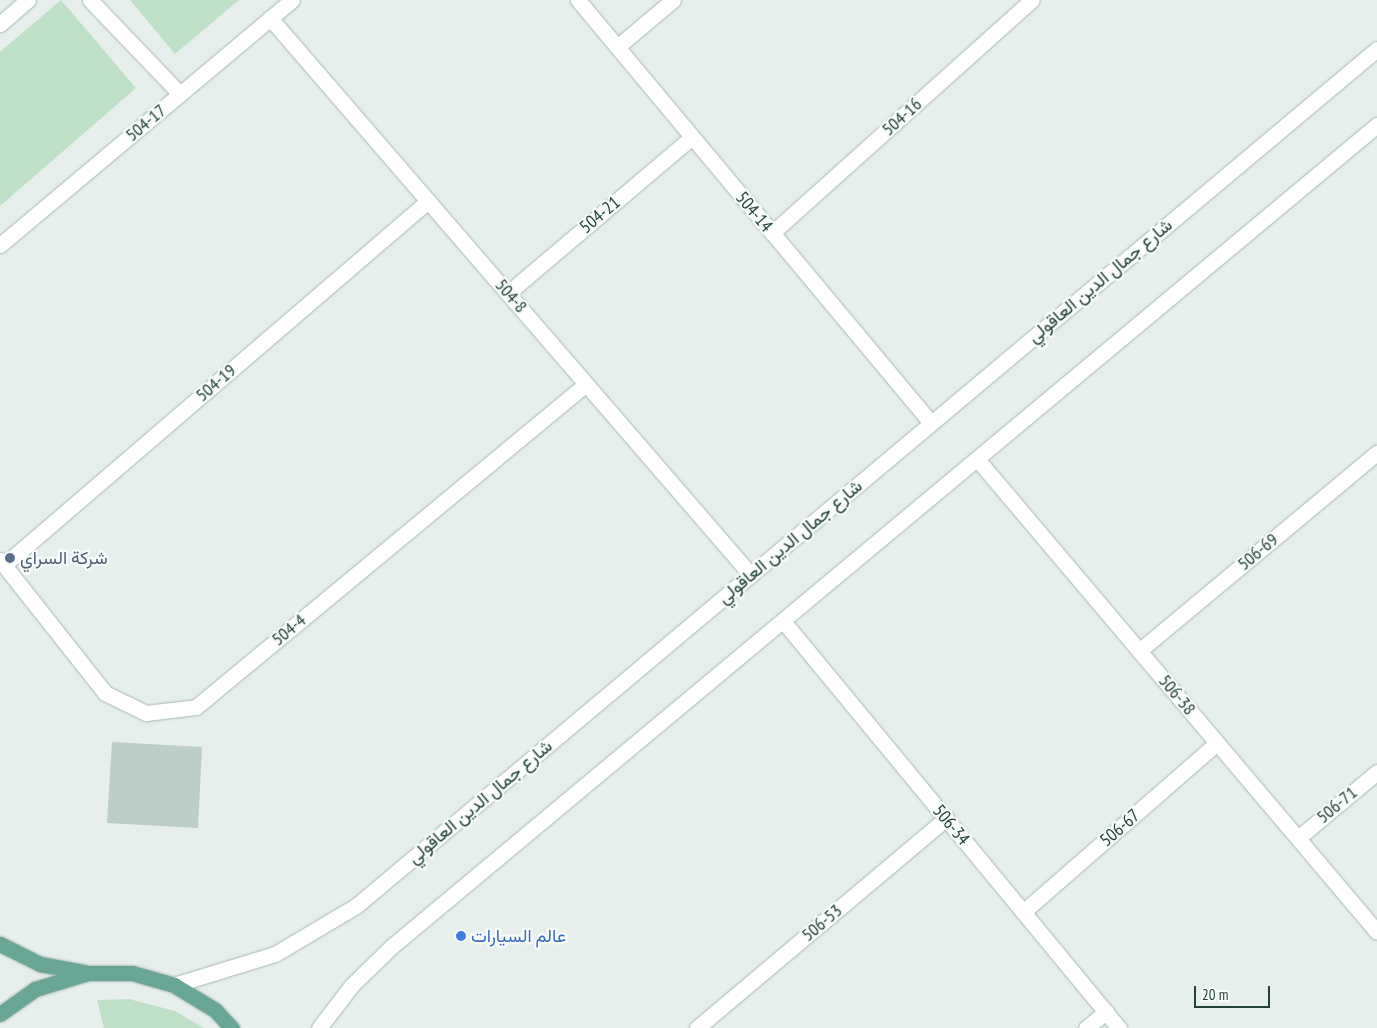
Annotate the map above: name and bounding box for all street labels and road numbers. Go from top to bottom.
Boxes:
street label: 504-16 [878,94,926,140]
street label: 504-17 [122,100,170,146]
street label: 504-14 [731,188,777,236]
street label: 504-21 [576,192,624,238]
street label: شارع جمال الدين العاقولي [1023,214,1177,348]
street label: 504-8 [491,275,531,317]
street label: 504-19 [192,360,240,406]
street label: شارع جمال الدين العاقولي [713,475,867,609]
street label: 506-69 [1234,529,1282,575]
street label: 504-4 [268,610,310,650]
street label: 506-38 [1154,671,1200,719]
street label: شارع جمال الدين العاقولي [403,735,557,869]
street label: 506-71 [1313,782,1361,828]
street label: 506-34 [928,801,974,849]
street label: 506-67 [1096,805,1144,851]
street label: 506-53 [798,900,846,946]

